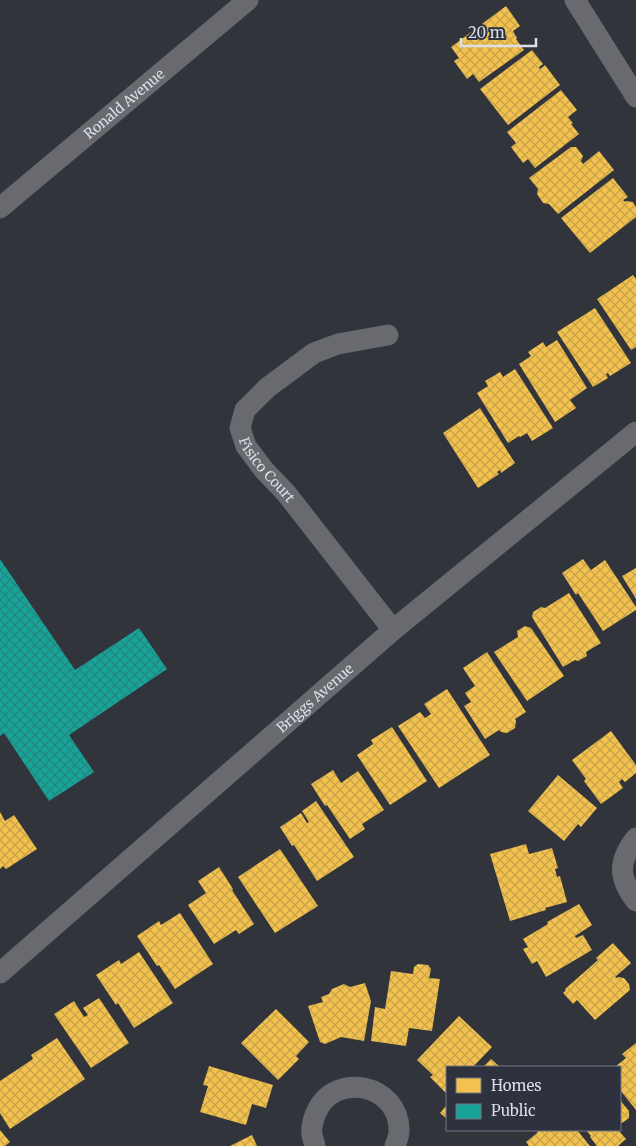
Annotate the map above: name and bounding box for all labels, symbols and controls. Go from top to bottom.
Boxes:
scale bar [461,15,536,47]
text: 20 m [468,23,505,42]
street label: Ronald Avenue [80,65,168,143]
street label: Fisico Court [235,435,299,506]
street label: Briggs Avenue [273,660,357,737]
legend [446,1066,621,1131]
text: Homes [491,1076,542,1095]
text: Public [491,1101,536,1120]

